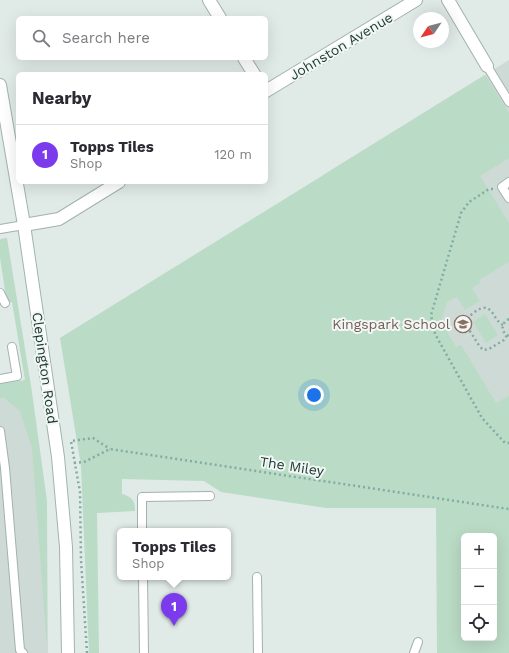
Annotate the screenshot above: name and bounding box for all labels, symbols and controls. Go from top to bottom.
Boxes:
street label: Johnston Avenue [286,9,396,83]
north arrow [413,12,449,48]
search box [16,16,268,60]
icon: search [30,27,52,49]
text: Search here [62,29,150,47]
text: Nearby [32,88,91,108]
text: Topps Tiles [70,138,154,156]
text: 1 [42,147,48,162]
text: 120 m [214,147,252,162]
text: Shop [70,156,102,171]
street label: Clepington Road [29,311,61,425]
school or university icon: Kingspark School [453,314,473,334]
place label: Kingspark School [332,316,451,332]
your location [304,385,324,405]
street label: The Miley [259,453,326,479]
popup [117,528,231,580]
map controls [461,533,497,641]
button: + [461,533,497,569]
text: Topps Tiles [132,538,216,556]
text: Shop [132,556,164,571]
button: − [461,569,497,605]
pin: 1 [161,593,187,626]
button: locate [461,605,497,641]

